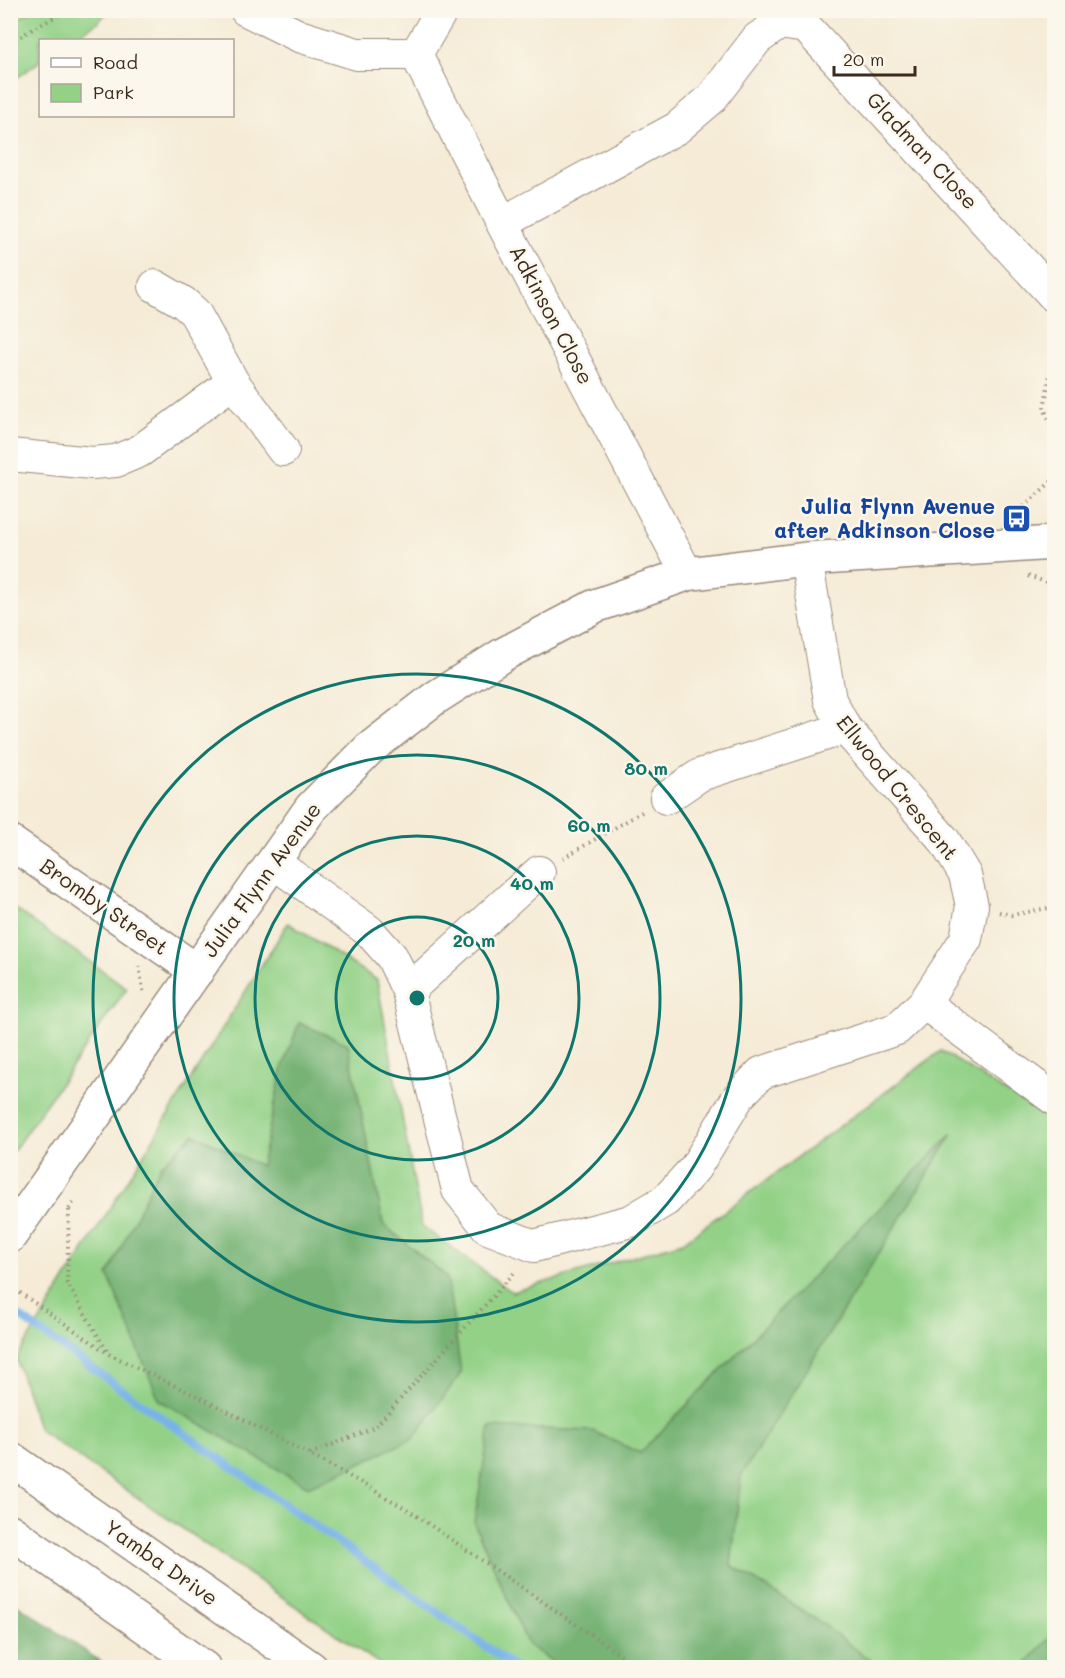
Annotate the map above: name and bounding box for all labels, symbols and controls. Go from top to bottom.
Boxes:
legend [39,39,234,117]
scale bar [834,39,915,77]
text: 20 m [843,47,884,71]
text: Road [93,50,138,74]
text: Park [93,80,134,104]
street label: Gladman Close [862,85,985,215]
street label: Adkinson Close [504,240,600,389]
place label: Julia Flynn Avenue after Adkinson Close [774,492,995,543]
bus stop icon: Julia Flynn Avenue after Adkinson Close [1000,503,1032,535]
street label: Ellwood Crescent [831,709,965,865]
text: 80 m [624,756,668,780]
street label: Julia Flynn Avenue [195,796,326,962]
text: 60 m [567,813,611,837]
street label: Bromby Street [35,851,174,960]
text: 40 m [510,871,554,895]
text: 20 m [453,928,495,952]
centre of rings [407,988,427,1008]
street label: Yamba Drive [100,1513,224,1611]

